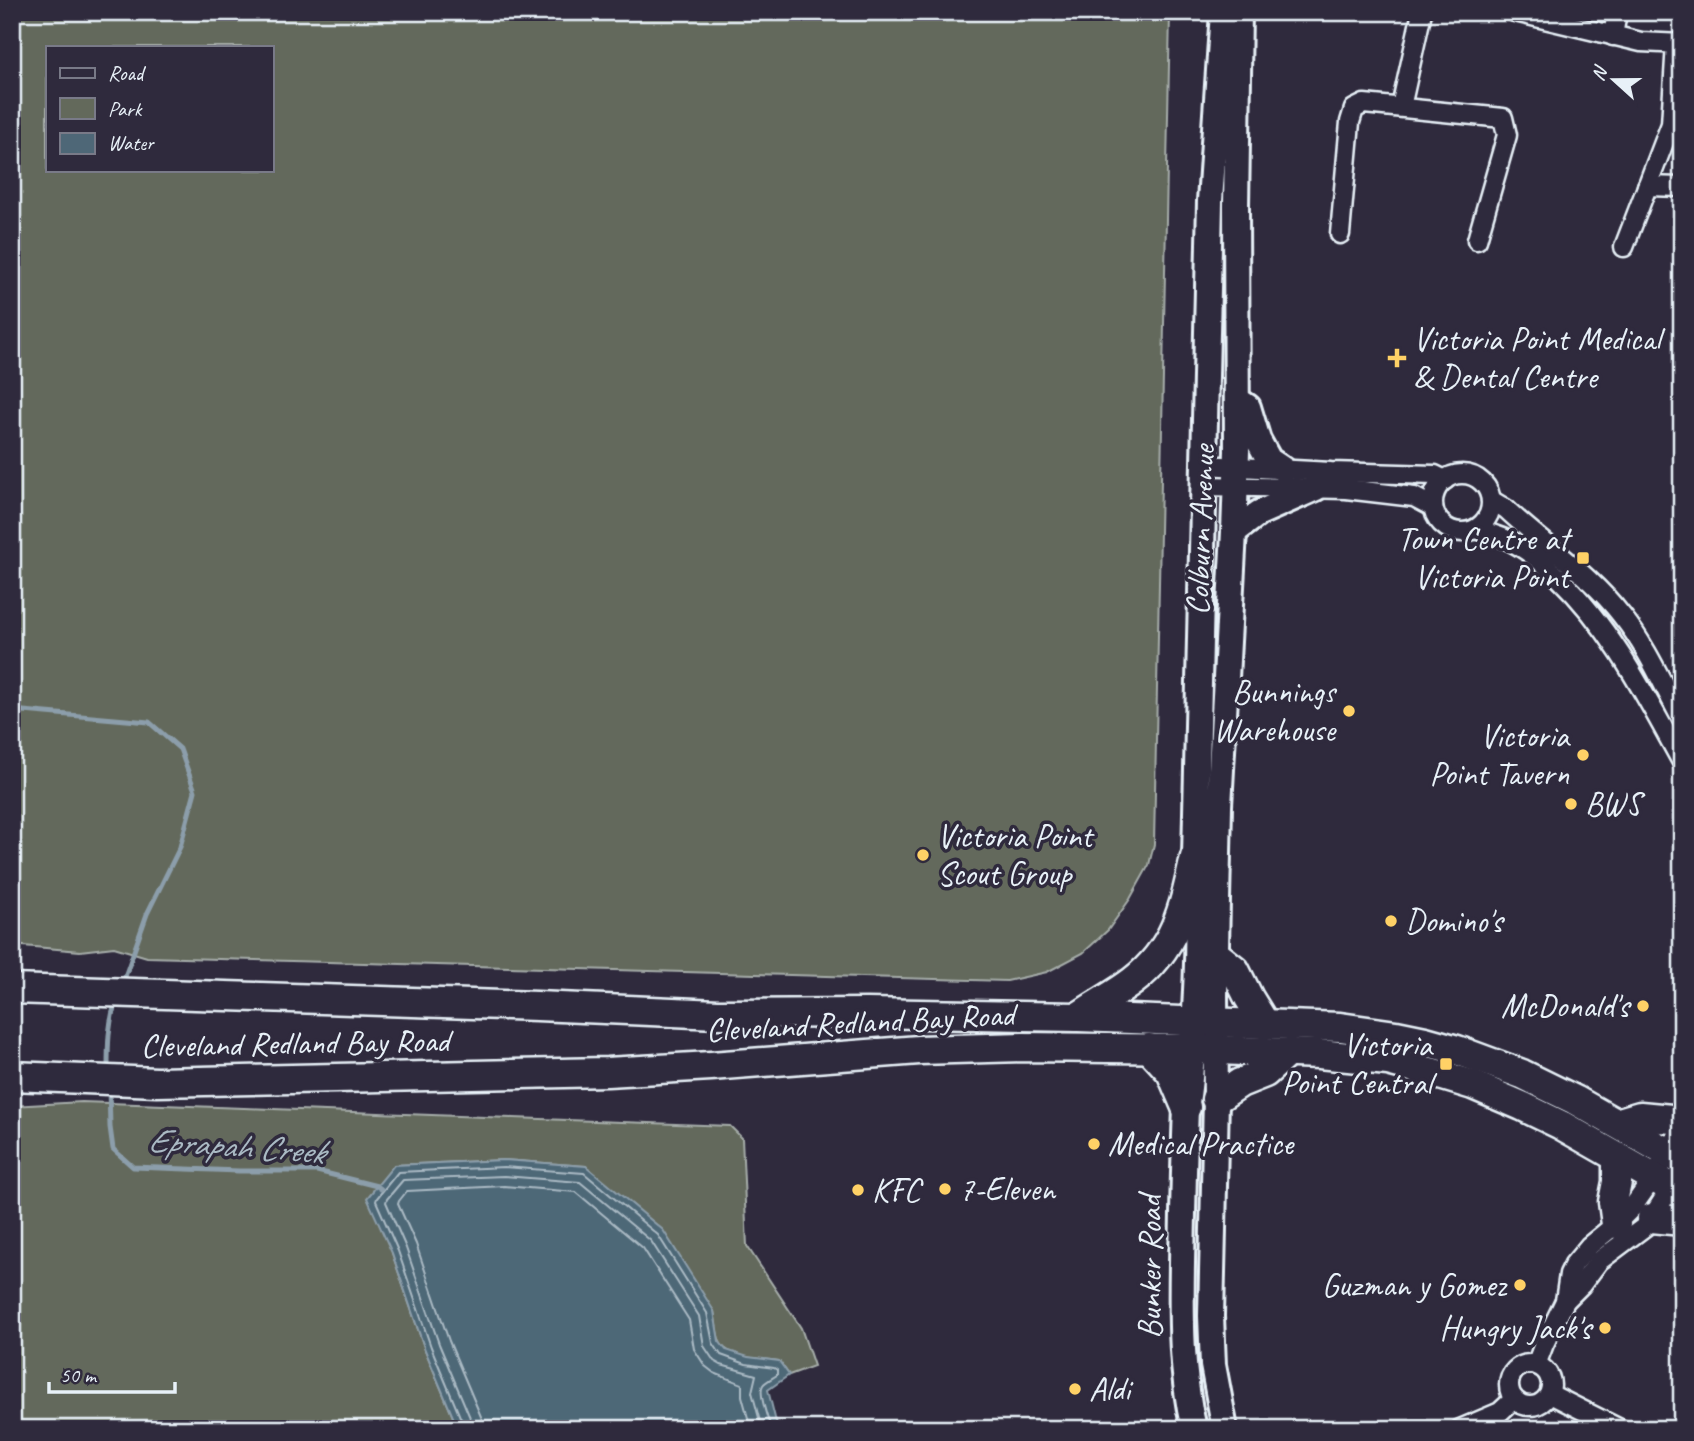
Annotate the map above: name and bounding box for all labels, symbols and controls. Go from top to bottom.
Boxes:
legend [46,46,273,172]
north arrow [1578,46,1648,116]
text: Road [108,60,147,86]
text: N [1586,61,1614,84]
text: Park [108,96,143,122]
text: Water [108,130,155,156]
place label: Victoria Point Medical & Dental Centre [1413,318,1666,398]
marker: Victoria Point Medical & Dental Centre [1387,348,1407,368]
street label: Colburn Avenue [1176,442,1224,616]
place label: Town Centre at Victoria Point [1397,518,1573,598]
marker: Town Centre at Victoria Point [1575,550,1591,566]
place label: Bunnings Warehouse [1213,671,1338,751]
marker: Bunnings Warehouse [1341,703,1357,719]
place label: Victoria Point Tavern [1429,715,1572,795]
marker: Victoria Point Tavern [1575,747,1591,763]
place label: BWS [1585,783,1646,825]
marker: BWS [1563,796,1579,812]
place label: Victoria Point Scout Group [937,815,1095,895]
marker: Victoria Point Scout Group [915,847,931,863]
place label: Domino's [1405,900,1505,942]
marker: Domino's [1383,913,1399,929]
place label: McDonald's [1501,985,1632,1027]
street label: Cleveland Redland Bay Road [705,993,1020,1051]
marker: McDonald's [1635,998,1651,1014]
street label: Cleveland Redland Bay Road [140,1019,455,1067]
place label: Victoria Point Central [1282,1024,1437,1104]
marker: Victoria Point Central [1438,1056,1454,1072]
water label: Eprapah Creek [147,1117,332,1175]
place label: Medical Practice [1108,1123,1295,1165]
marker: Medical Practice [1086,1136,1102,1152]
place label: 7-Eleven [959,1168,1057,1210]
place label: KFC [872,1169,924,1211]
marker: 7-Eleven [937,1181,953,1197]
marker: KFC [850,1182,866,1198]
street label: Bunker Road [1129,1190,1171,1339]
place label: Guzman y Gomez [1322,1264,1509,1306]
marker: Guzman y Gomez [1512,1277,1528,1293]
place label: Hungry Jack's [1440,1307,1594,1349]
marker: Hungry Jack's [1597,1320,1613,1336]
scale bar [49,1350,175,1394]
text: 50 m [60,1362,98,1388]
place label: Aldi [1089,1368,1134,1410]
marker: Aldi [1067,1381,1083,1397]

